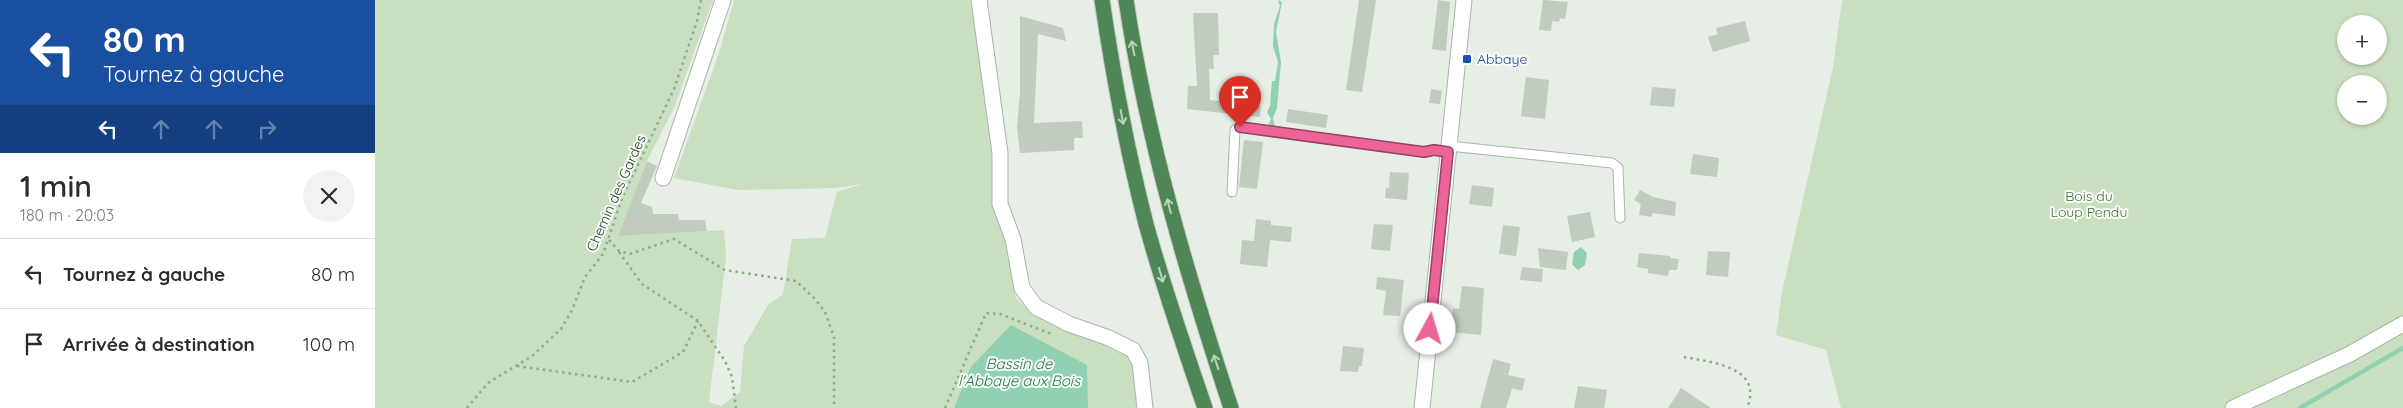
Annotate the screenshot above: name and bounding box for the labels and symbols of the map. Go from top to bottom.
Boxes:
one-way arrow [1128,40,1138,56]
place label: Abbaye [1477,50,1527,68]
marker: Abbaye [1461,53,1473,65]
pin [1219,76,1261,127]
one-way arrow [1117,109,1127,125]
street label: Chemin des Gardes [582,132,650,254]
park label: Bois du Loup Pendu [2050,187,2128,221]
one-way arrow [1164,199,1173,215]
one-way arrow [1157,266,1166,282]
position arrow [1403,302,1455,354]
water label: Bassin de l'Abbaye aux Bois [958,354,1081,390]
one-way arrow [1211,354,1220,370]

